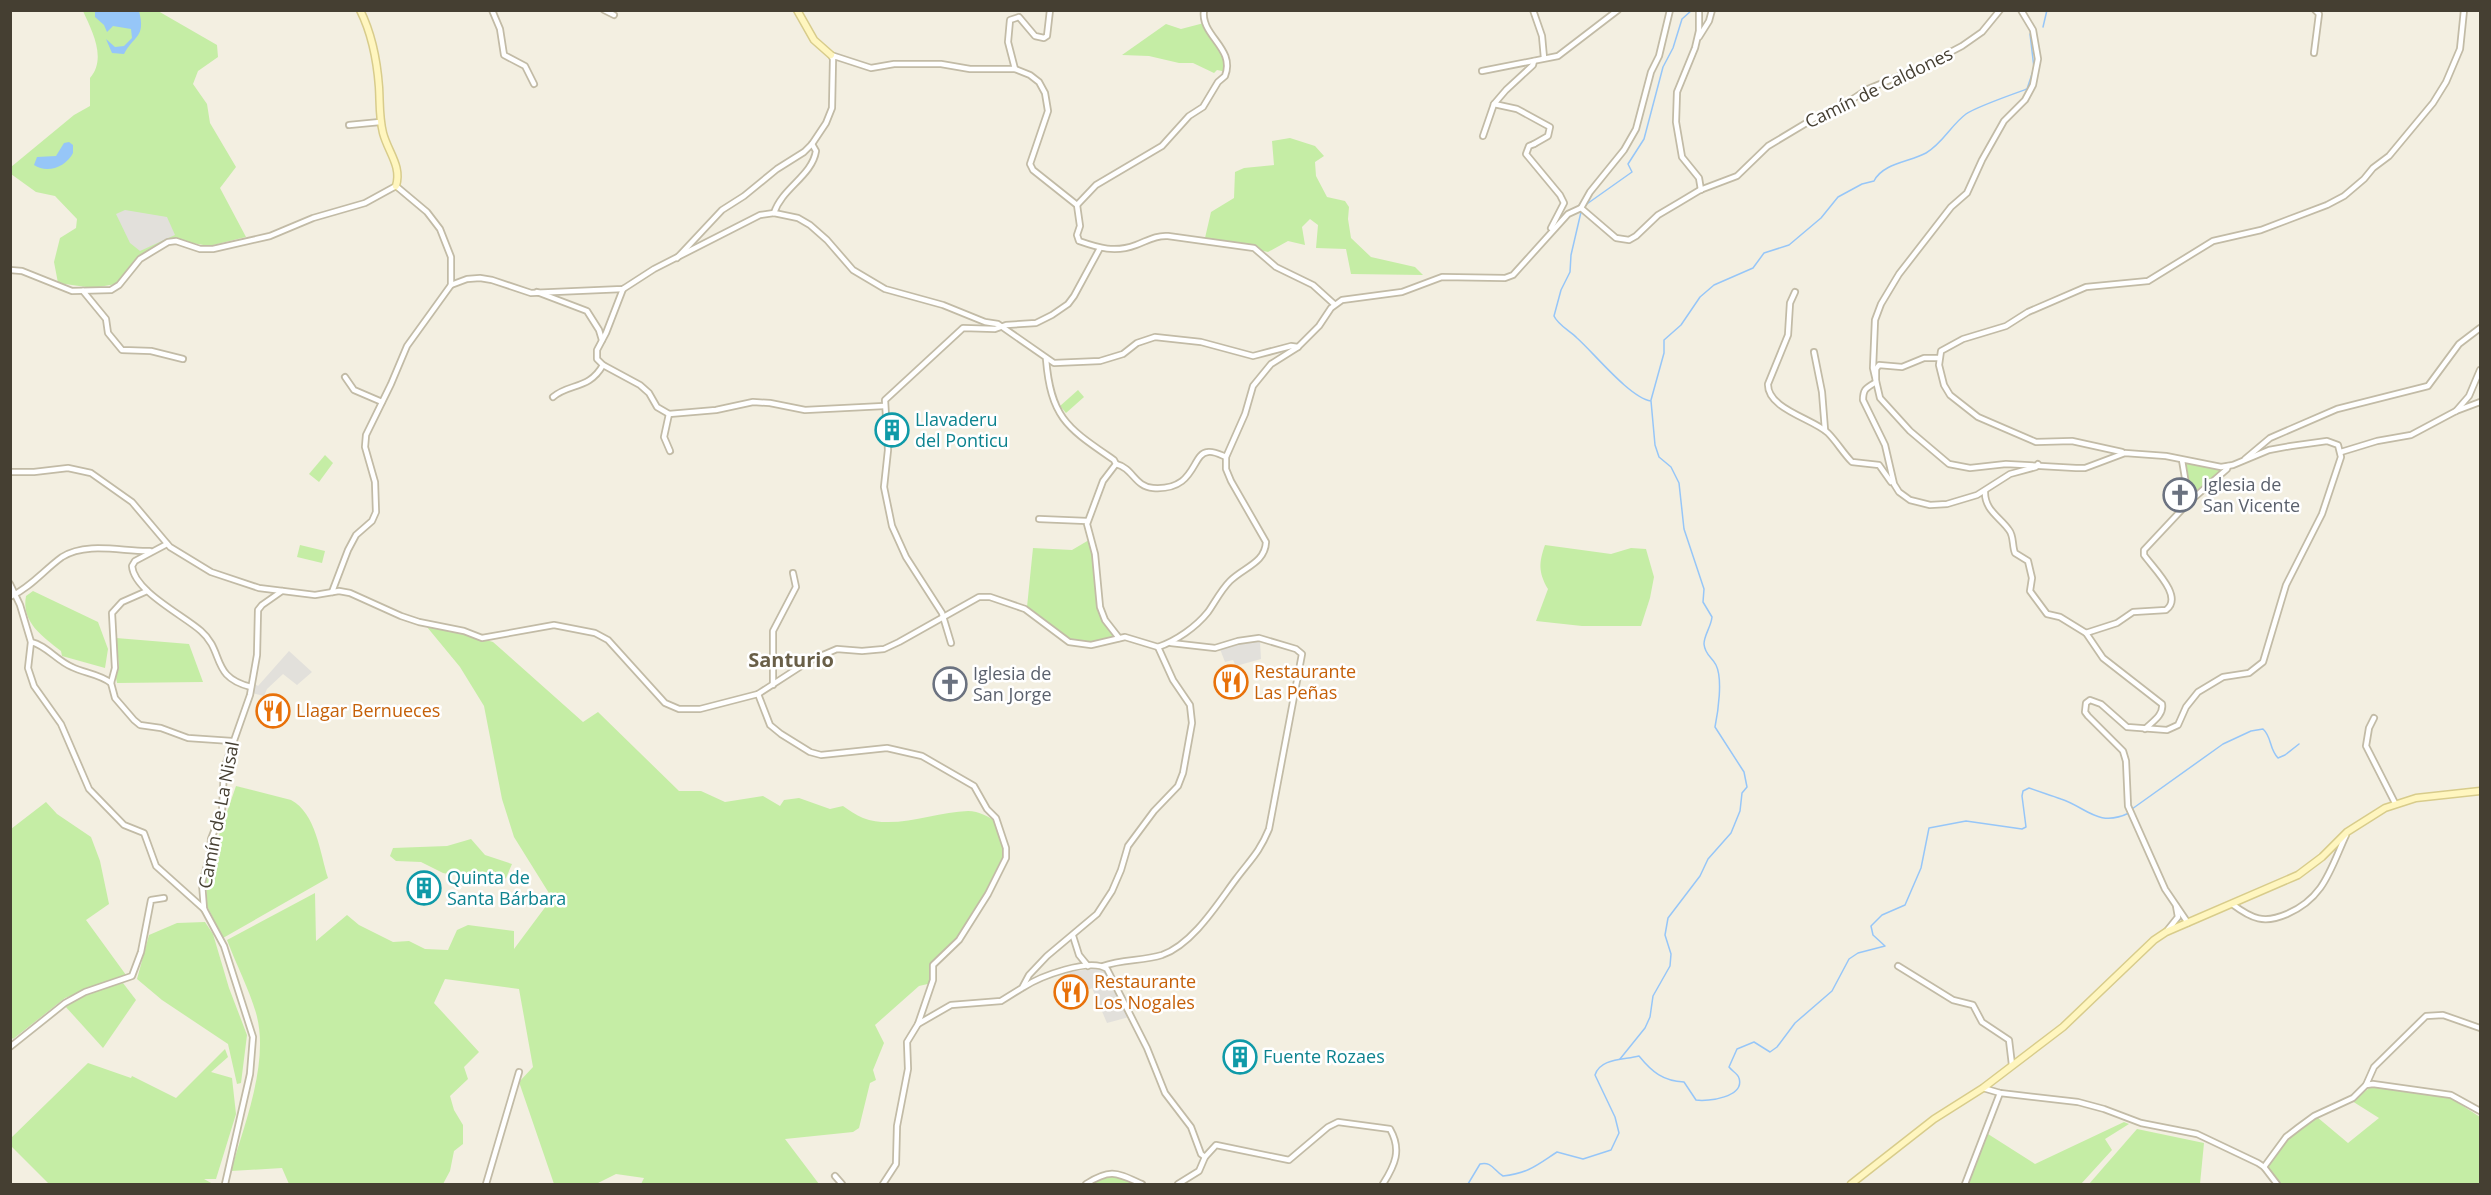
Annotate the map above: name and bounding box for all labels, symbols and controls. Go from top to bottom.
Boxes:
street label: Camín de Caldones [1801,41,1956,133]
place label: Llavaderu del Ponticu [915,407,1009,452]
building icon: Llavaderu del Ponticu [874,412,910,448]
place label: Iglesia de San Vicente [2203,472,2300,517]
church icon: Iglesia de San Vicente [2162,477,2198,513]
district label: Santurio [748,646,834,673]
place label: Restaurante Las Peñas [1254,659,1356,704]
place label: Iglesia de San Jorge [973,661,1052,706]
restaurant icon: Restaurante Las Peñas [1213,664,1249,700]
church icon: Iglesia de San Jorge [932,666,968,702]
restaurant icon: Llagar Bernueces [255,693,291,729]
place label: Llagar Bernueces [296,698,440,722]
street label: Camín de La Nisal [192,739,244,890]
place label: Quinta de Santa Bárbara [447,865,566,910]
building icon: Quinta de Santa Bárbara [406,870,442,906]
place label: Restaurante Los Nogales [1094,969,1196,1014]
restaurant icon: Restaurante Los Nogales [1053,974,1089,1010]
building icon: Fuente Rozaes [1222,1039,1258,1075]
place label: Fuente Rozaes [1263,1044,1385,1068]

